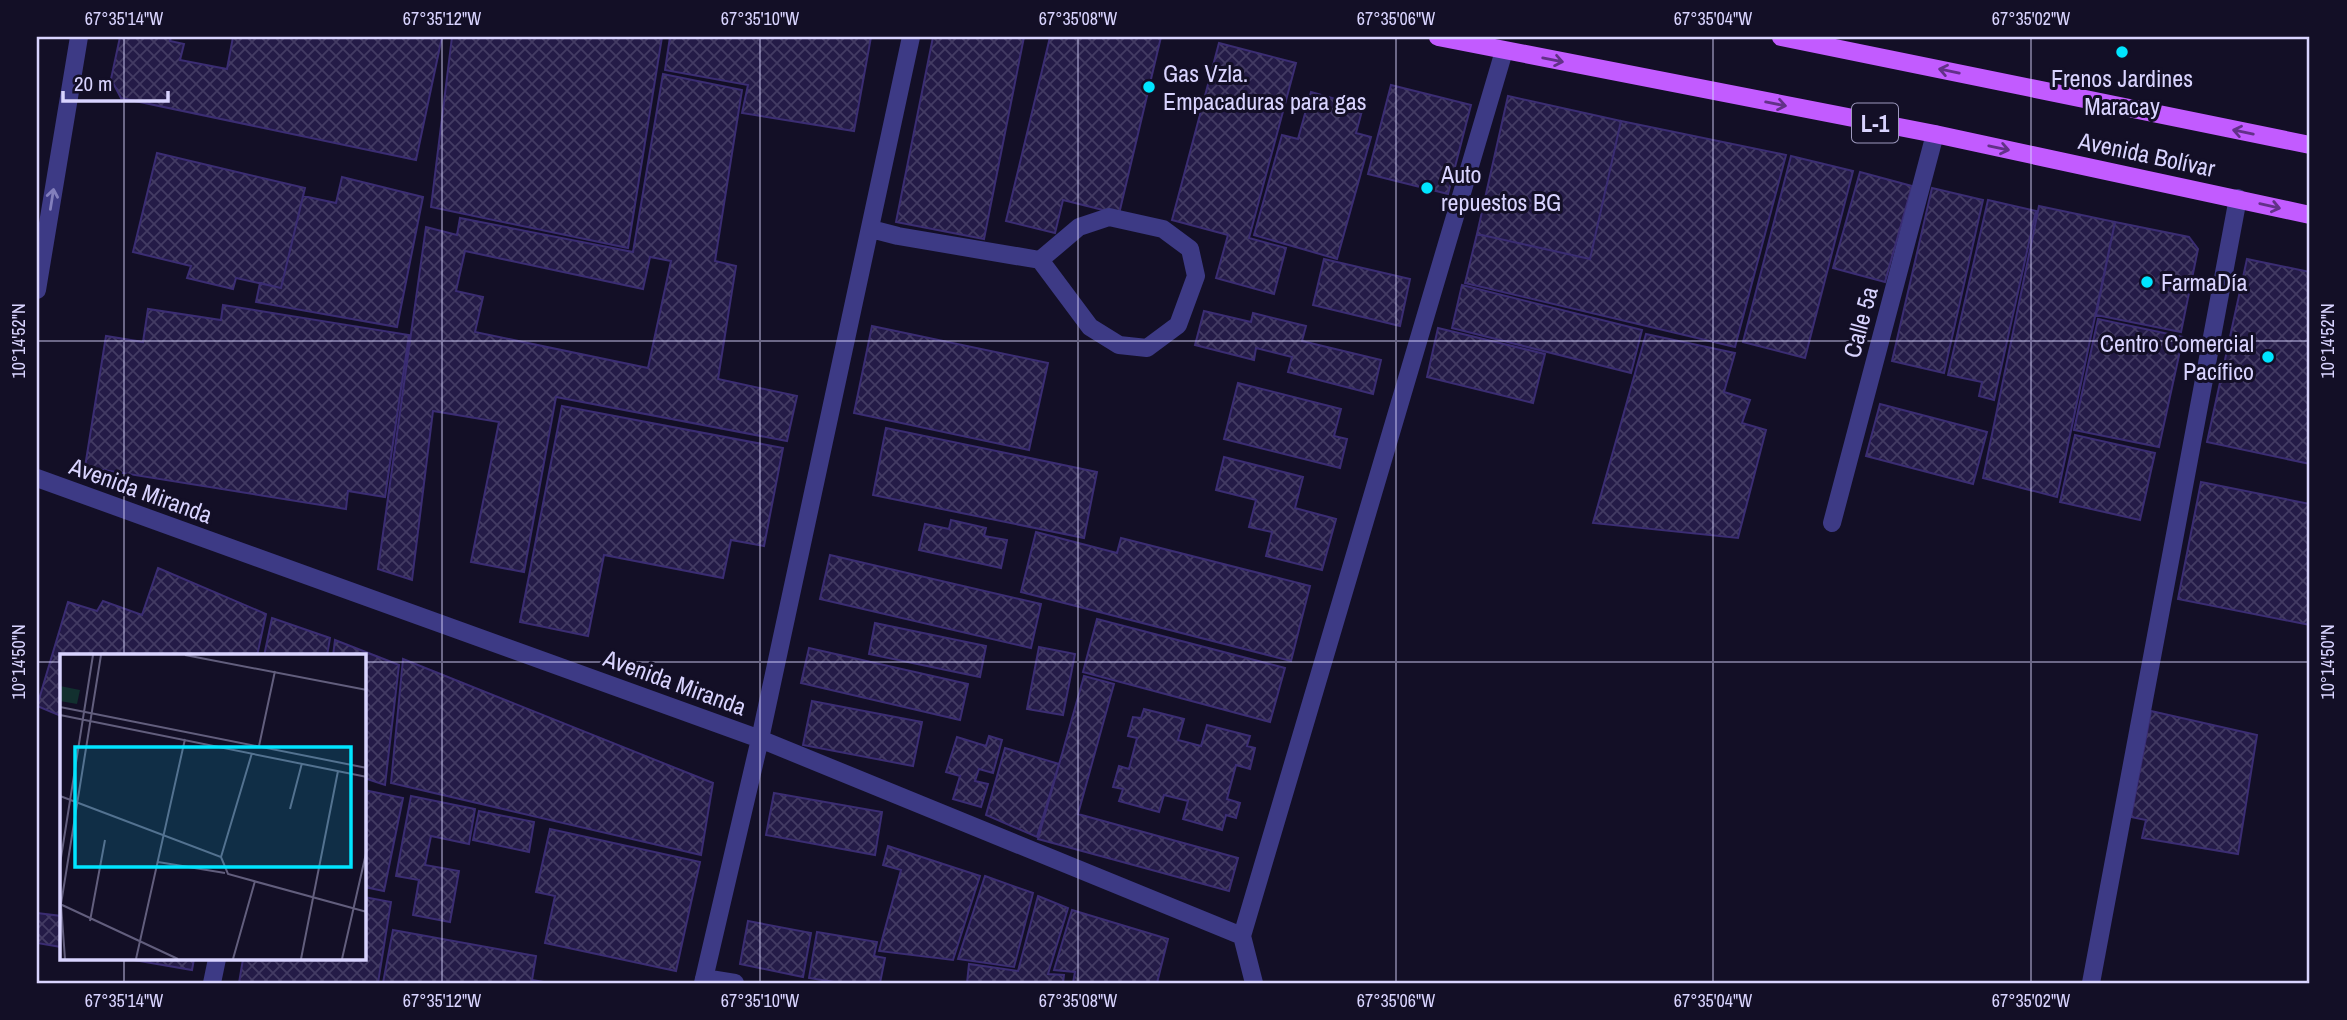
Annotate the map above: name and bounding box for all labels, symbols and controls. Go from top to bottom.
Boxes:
text: 67°35'14"W [85,6,163,31]
text: 67°35'12"W [403,6,481,31]
text: 67°35'10"W [721,6,799,31]
text: 67°35'08"W [1039,6,1117,31]
text: 67°35'06"W [1357,6,1435,31]
text: 67°35'04"W [1674,6,1752,31]
text: 67°35'02"W [1992,6,2070,31]
marker: Frenos Jardines Maracay [2114,44,2130,60]
one-way arrow [1541,54,1564,67]
place label: Gas Vzla. Empacaduras para gas [1163,57,1366,117]
scale bar [63,60,168,104]
place label: Frenos Jardines Maracay [2051,62,2193,122]
one-way arrow [1938,64,1961,78]
text: 20 m [74,69,112,98]
marker: Gas Vzla. Empacaduras para gas [1141,79,1157,95]
one-way arrow [1764,97,1787,111]
road number: L-1 [1852,104,1898,142]
street label: Avenida Bolívar [2075,124,2219,184]
one-way arrow [2232,124,2255,138]
one-way arrow [1987,141,2010,155]
place label: Auto repuestos BG [1440,158,1561,218]
marker: Auto repuestos BG [1419,180,1435,196]
one-way arrow [46,188,59,211]
one-way arrow [2258,200,2281,213]
place label: FarmaDía [2161,266,2248,298]
marker: FarmaDía [2139,274,2155,290]
street label: Calle 5a [1835,283,1885,361]
text: 10°14'52"N [6,303,31,379]
text: 10°14'52"N [2315,303,2340,379]
place label: Centro Comercial Pacífico [2100,327,2254,387]
marker: Centro Comercial Pacífico [2260,349,2276,365]
street label: Avenida Miranda [64,449,217,531]
text: 10°14'50"N [6,624,31,700]
text: 10°14'50"N [2315,624,2340,700]
street label: Avenida Miranda [598,641,751,723]
inset map [60,654,366,960]
text: 67°35'14"W [85,988,163,1013]
text: 67°35'12"W [403,988,481,1013]
text: 67°35'10"W [721,988,799,1013]
text: 67°35'08"W [1039,988,1117,1013]
text: 67°35'06"W [1357,988,1435,1013]
text: 67°35'04"W [1674,988,1752,1013]
text: 67°35'02"W [1992,988,2070,1013]

